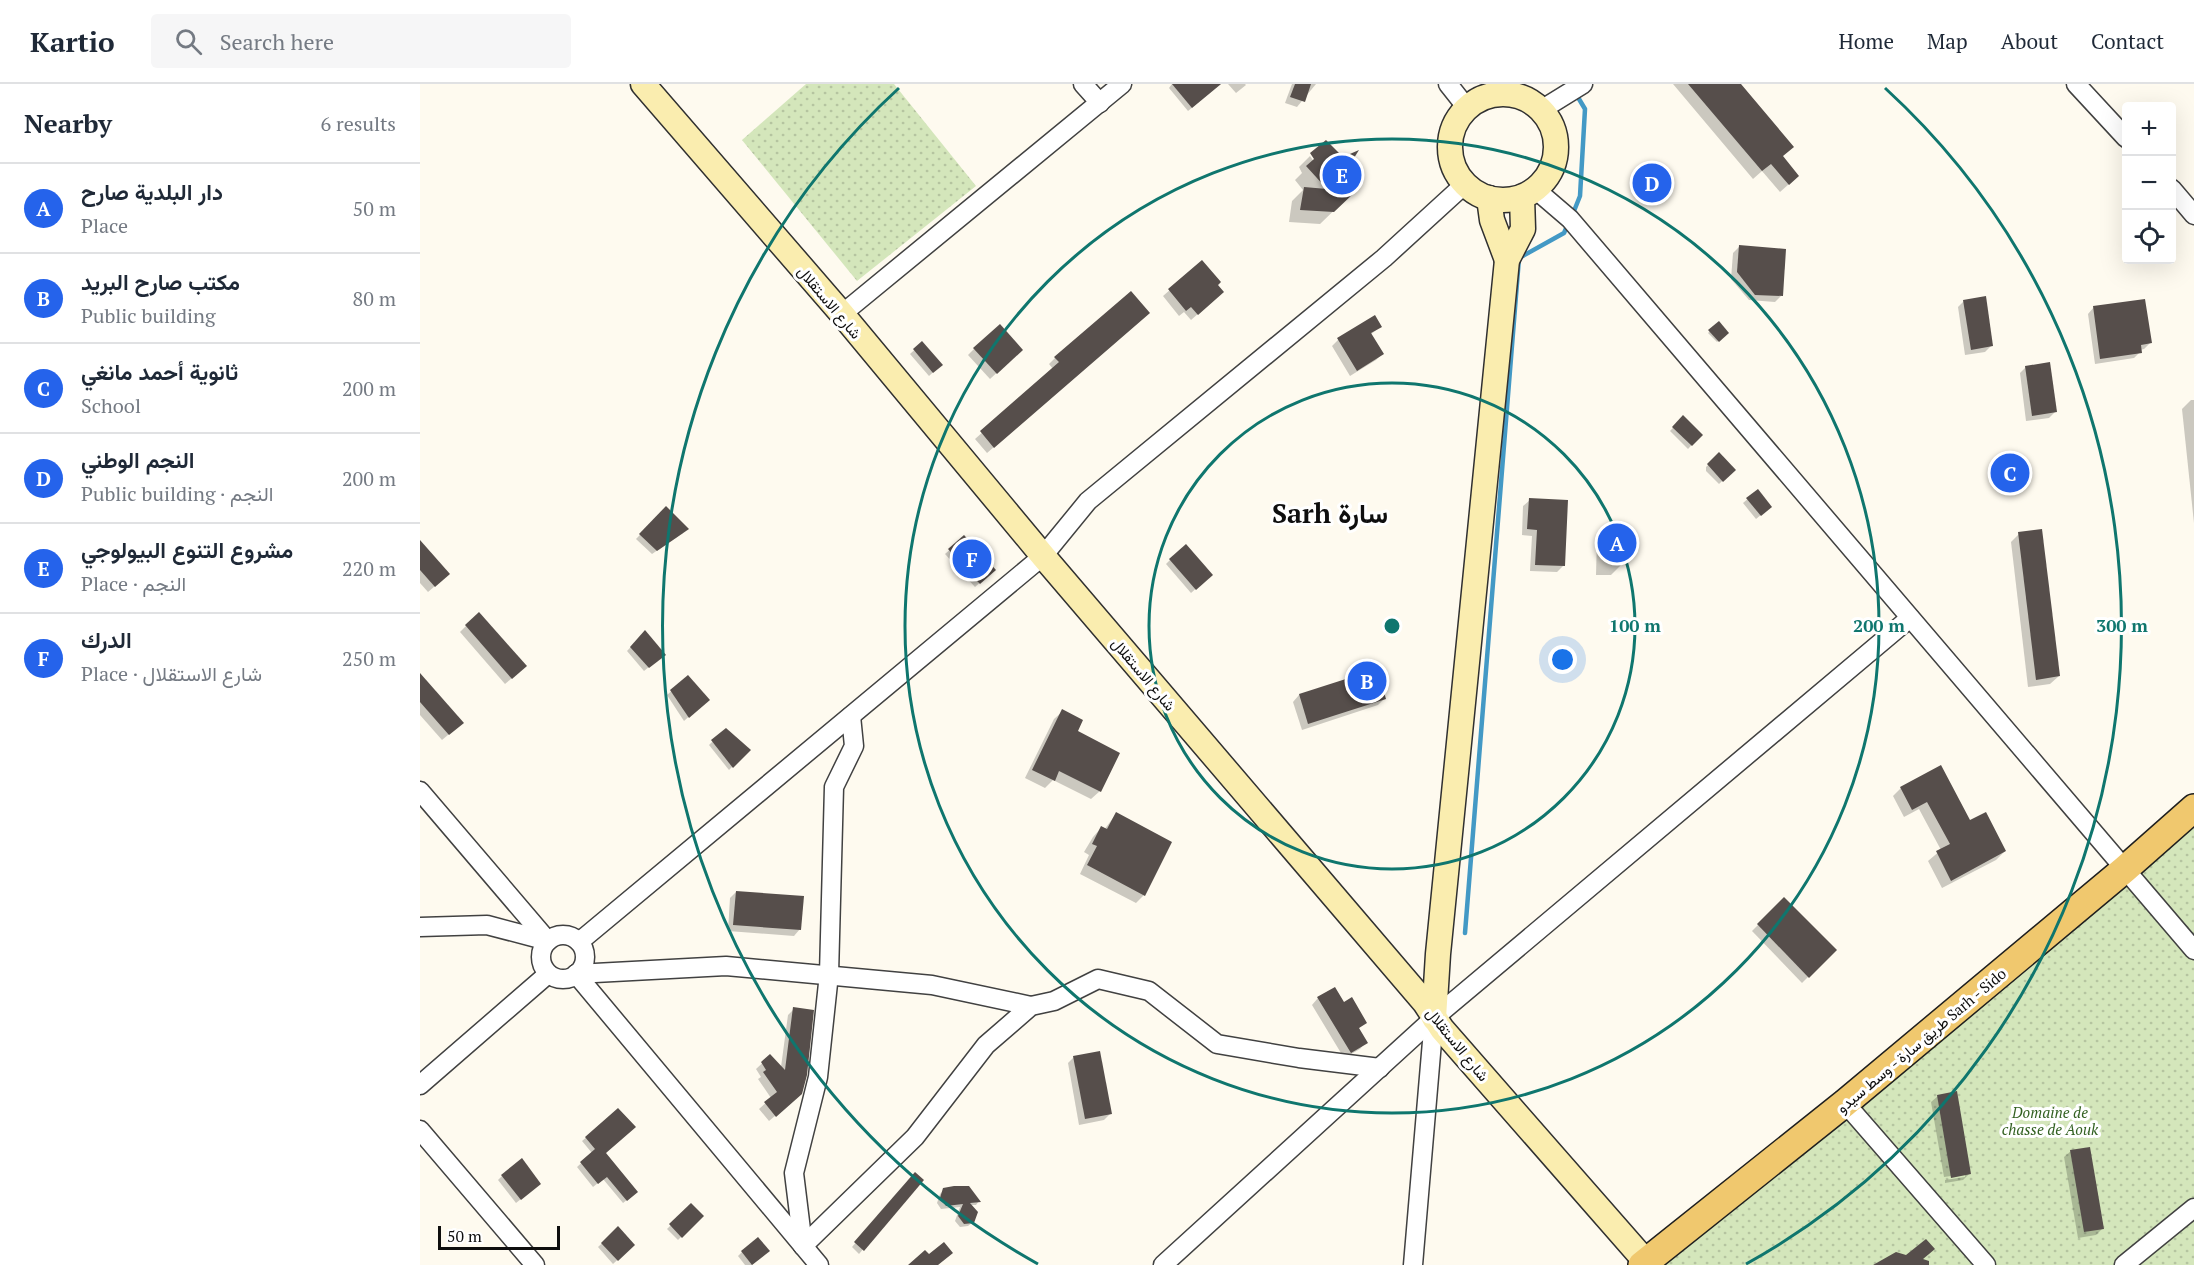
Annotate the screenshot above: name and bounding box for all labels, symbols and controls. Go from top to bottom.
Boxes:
search box [151,14,571,68]
text: Kartio [30,23,115,60]
icon: search [172,25,205,58]
text: Search here [220,27,334,56]
text: Home [1838,27,1894,55]
text: Map [1927,27,1968,55]
text: About [2001,27,2058,55]
text: Contact [2091,27,2164,55]
map controls [2122,102,2176,264]
button: + [2122,102,2176,156]
text: Nearby [24,106,112,140]
text: 6 results [321,110,396,137]
pin: E [1322,152,1362,197]
button: − [2122,156,2176,210]
pin: D [1632,160,1672,206]
text: دار البلدية صارح [81,177,223,206]
text: A [36,195,51,222]
text: 50 m [353,195,396,222]
button: locate [2122,210,2176,264]
text: Place [81,212,128,239]
street label: شارع الاستقلال [792,261,867,344]
text: مكتب صارح البريد [81,267,240,296]
text: B [37,285,50,312]
text: 80 m [353,285,396,312]
text: Public building [81,302,215,329]
text: ثانوية أحمد مانغي [81,357,238,386]
text: C [37,375,50,402]
text: 200 m [342,375,396,402]
text: School [81,392,141,419]
text: النجم الوطني [81,445,195,474]
pin: C [1990,450,2030,496]
text: D [36,465,51,492]
text: 200 m [342,465,396,492]
text: Public building · النجم [81,480,273,507]
district label: Sarh سارة [1272,495,1388,531]
pin: A [1598,520,1636,566]
text: مشروع التنوع البيولوجي [81,535,293,564]
pin: F [952,536,992,582]
text: E [37,555,50,582]
text: 220 m [342,555,396,582]
text: Place · النجم [81,570,186,597]
text: 100 m [1609,613,1661,637]
text: 200 m [1853,613,1905,637]
text: 300 m [2096,613,2148,637]
centre of rings [1382,616,1402,636]
text: الدرك [81,625,132,654]
street label: شارع الاستقلال [1106,633,1181,716]
text: F [38,645,49,672]
text: 250 m [342,645,396,672]
your location [1548,645,1577,674]
pin: B [1348,658,1386,704]
text: Place · شارع الاستقلال [81,660,262,687]
street label: طريق سارة - وسط سيدو Sarh - Sido [1832,963,2011,1118]
street label: شارع الاستقلال [1421,1003,1494,1086]
park label: Domaine de chasse de Aouk [2002,1102,2099,1139]
scale bar [438,1223,560,1250]
text: 50 m [447,1225,482,1247]

